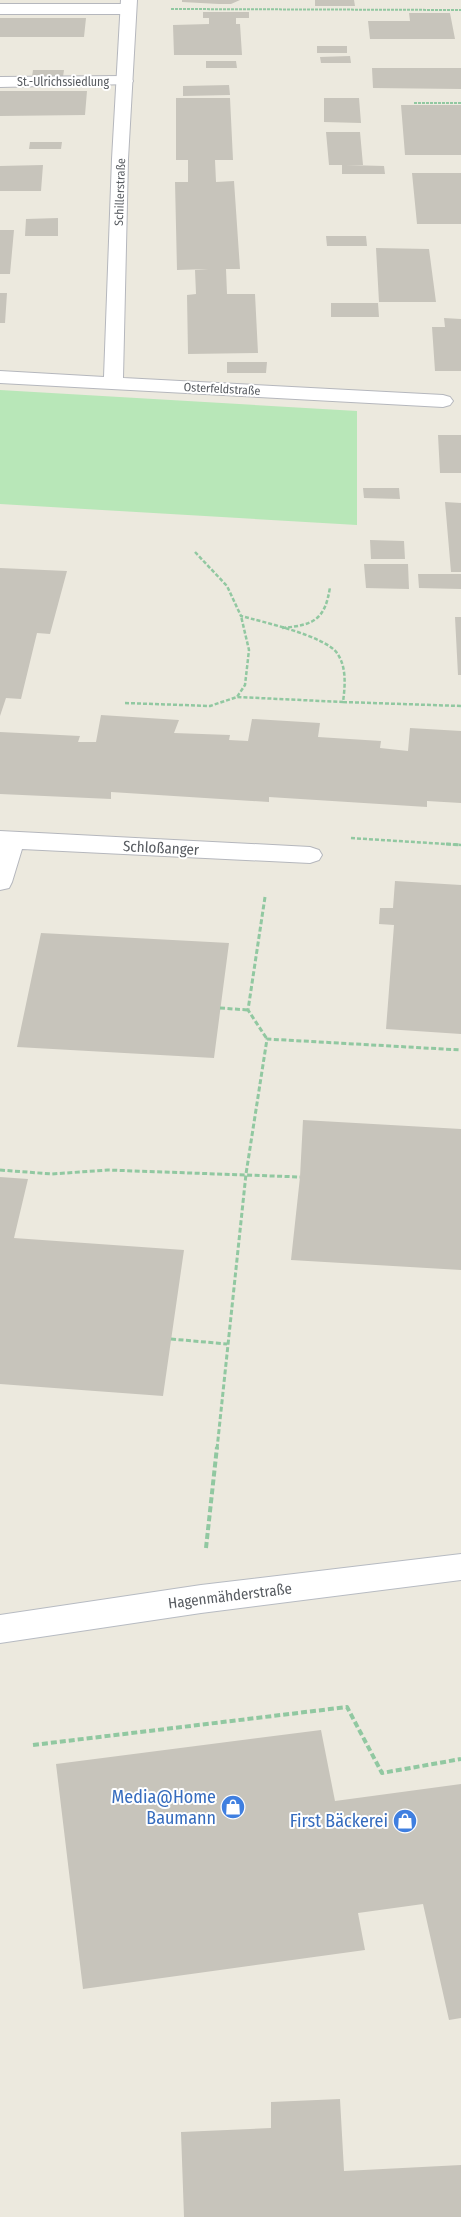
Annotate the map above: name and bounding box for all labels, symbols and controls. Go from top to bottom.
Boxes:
street label: St.-Ulrichssiedlung [17,75,109,89]
street label: Schillerstraße [112,158,128,226]
street label: Osterfeldstraße [183,380,261,398]
street label: Schloßanger [122,837,200,859]
street label: Hagenmähderstraße [167,1579,293,1613]
place label: Media@Home Baumann [112,1786,216,1829]
shop icon: Media@Home Baumann [220,1794,246,1820]
shop icon: First Bäckerei [392,1808,418,1834]
place label: First Bäckerei [290,1810,388,1832]

